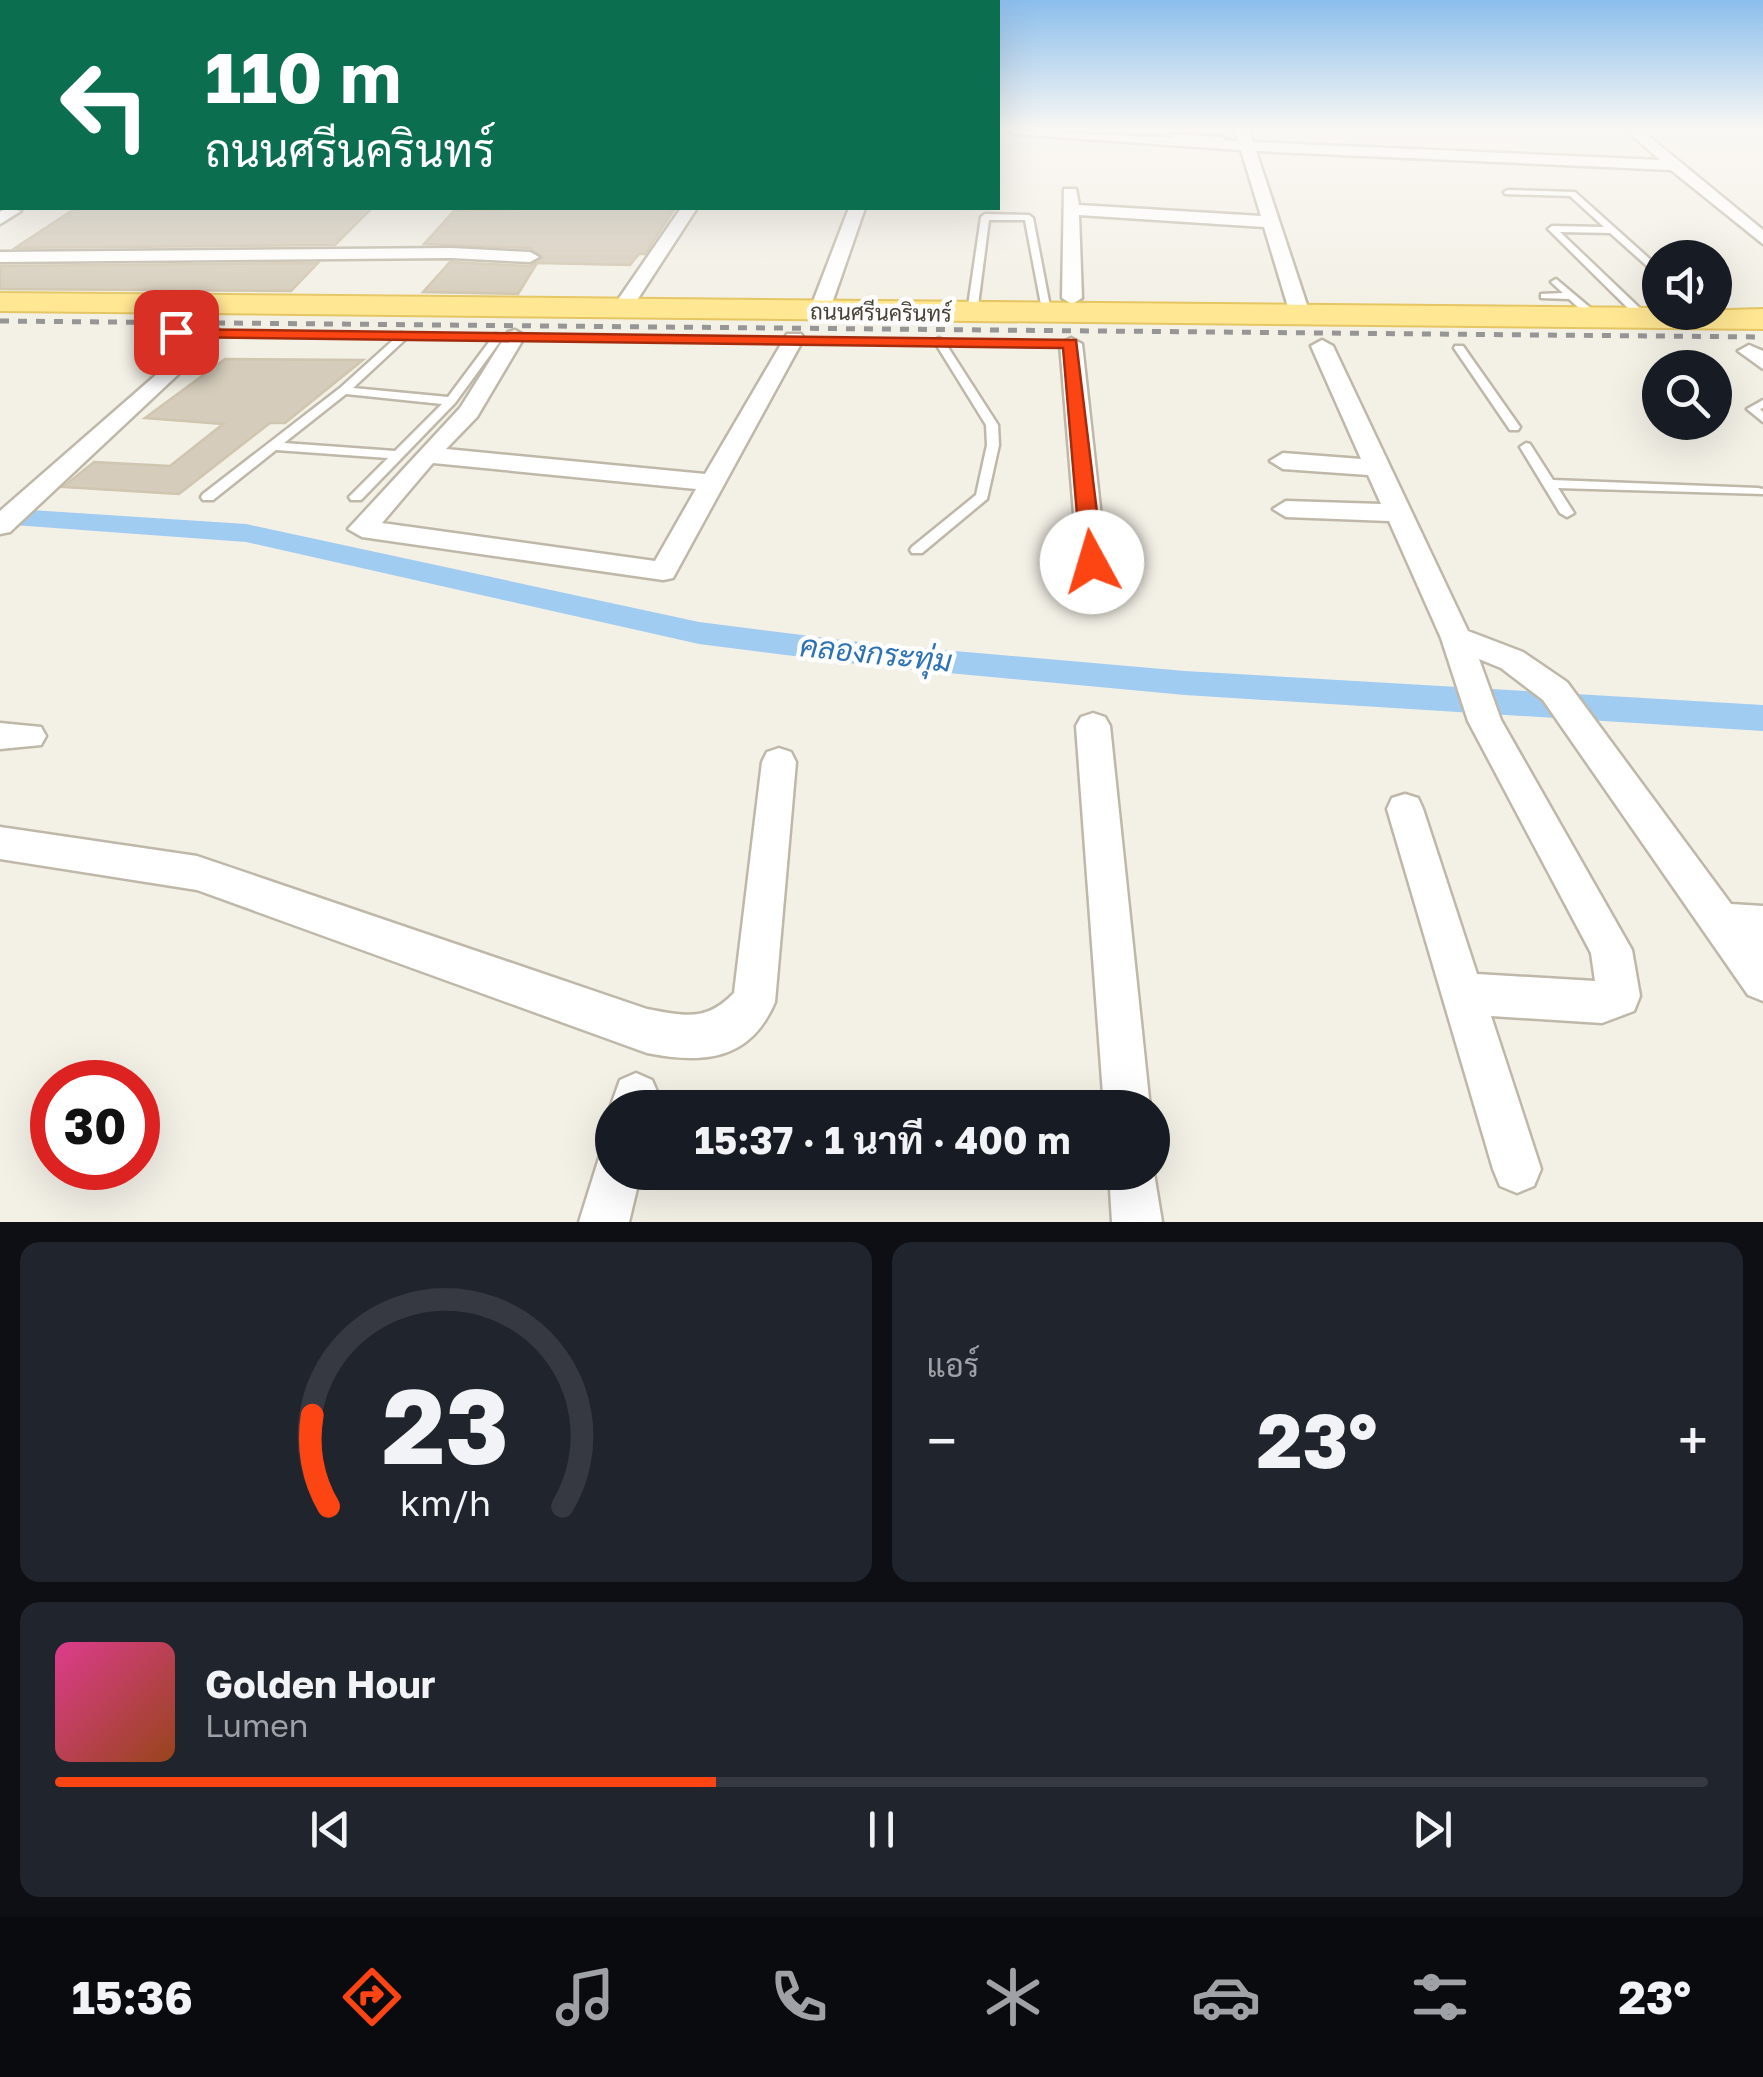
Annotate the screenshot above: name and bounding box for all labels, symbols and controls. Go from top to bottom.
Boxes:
text: 110 m [205,34,401,118]
icon: left [40,40,170,170]
text: ถนนศรีนครินทร์ [205,123,495,177]
map controls [1642,240,1732,440]
button: sound [1642,240,1732,330]
pin [134,290,219,375]
street label: ถนนศรีนครินทร์ [810,297,952,327]
icon: arrive [149,305,204,360]
button: search [1642,350,1732,440]
position arrow [1040,510,1144,614]
water label: คลองกระทุ่ม [798,627,954,683]
speed limit sign: 30 [30,1060,160,1190]
text: 15:37 · 1 นาที · 400 m [695,1117,1070,1162]
text: แอร์ [927,1346,979,1384]
text: 23 [382,1362,509,1487]
text: 23° [1257,1394,1378,1485]
text: − [927,1407,957,1473]
text: + [1678,1407,1708,1473]
text: km/h [400,1481,491,1524]
text: Golden Hour [205,1661,436,1706]
text: Lumen [205,1706,309,1744]
icon: previous [303,1802,358,1857]
icon: pause [854,1802,909,1857]
icon: next [1405,1802,1460,1857]
icon: directions [337,1962,407,2032]
icon: music [550,1962,620,2032]
icon: phone [764,1962,834,2032]
icon: climate [978,1962,1048,2032]
icon: car [1191,1962,1261,2032]
icon: filters [1405,1962,1475,2032]
text: 15:36 [72,1970,193,2024]
text: 23° [1619,1970,1691,2024]

